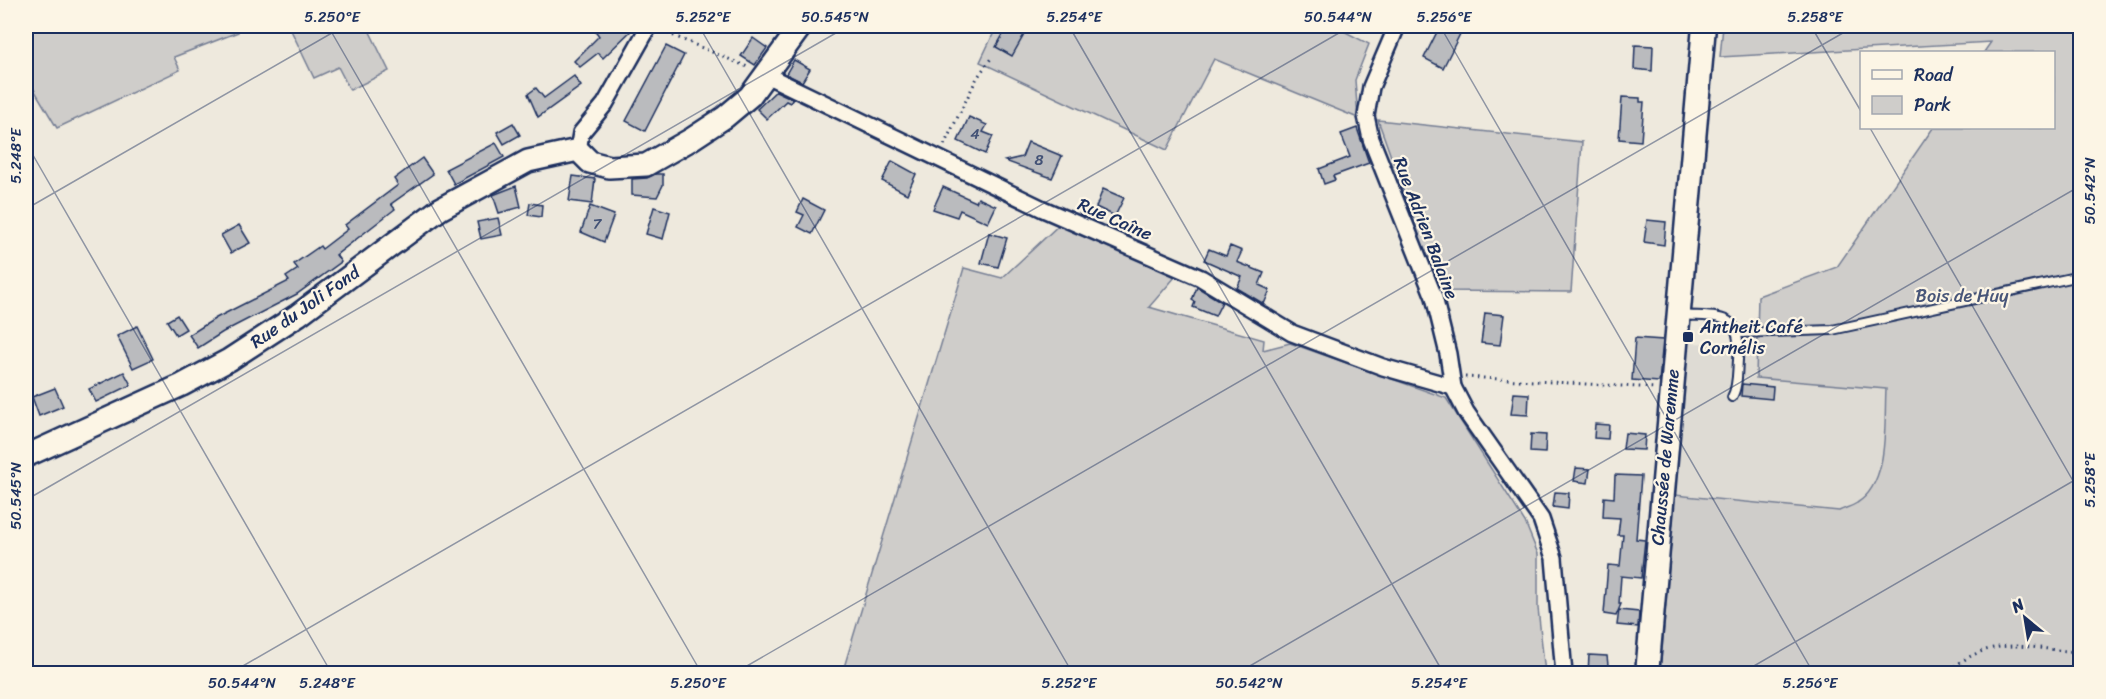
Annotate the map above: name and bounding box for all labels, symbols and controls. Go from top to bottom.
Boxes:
text: 5.250°E [304,4,362,30]
text: 5.252°E [676,4,732,30]
text: 50.545°N [801,4,869,30]
text: 5.254°E [1046,4,1103,30]
text: 50.544°N [1304,4,1373,30]
text: 5.256°E [1417,4,1473,30]
text: 5.258°E [1787,4,1844,30]
legend [1860,51,2055,129]
text: Road [1914,59,1954,91]
text: Park [1914,89,1951,121]
house number: 4 [970,121,980,147]
text: 5.248°E [3,127,29,184]
house number: 8 [1034,147,1044,173]
street label: Rue Adrien Balaine [1384,152,1468,304]
text: 50.542°N [2077,157,2103,225]
street label: Rue Caîne [1072,188,1158,250]
house number: 7 [593,211,603,237]
street label: Rue du Joli Fond [243,256,368,357]
park label: Bois de Huy [1916,280,2009,312]
place label: Antheit Café Cornélis [1699,311,1803,364]
marker: Antheit Café Cornélis [1681,330,1695,344]
street label: Chaussée de Waremme [1641,367,1689,547]
text: 5.258°E [2077,451,2103,508]
text: 50.545°N [3,462,29,530]
north arrow [1995,588,2055,648]
text: N [2005,590,2031,621]
text: 50.544°N [208,670,277,696]
text: 5.248°E [299,670,356,696]
text: 5.250°E [670,670,728,696]
text: 5.252°E [1042,670,1098,696]
text: 50.542°N [1215,670,1283,696]
text: 5.254°E [1411,670,1468,696]
text: 5.256°E [1783,670,1839,696]

